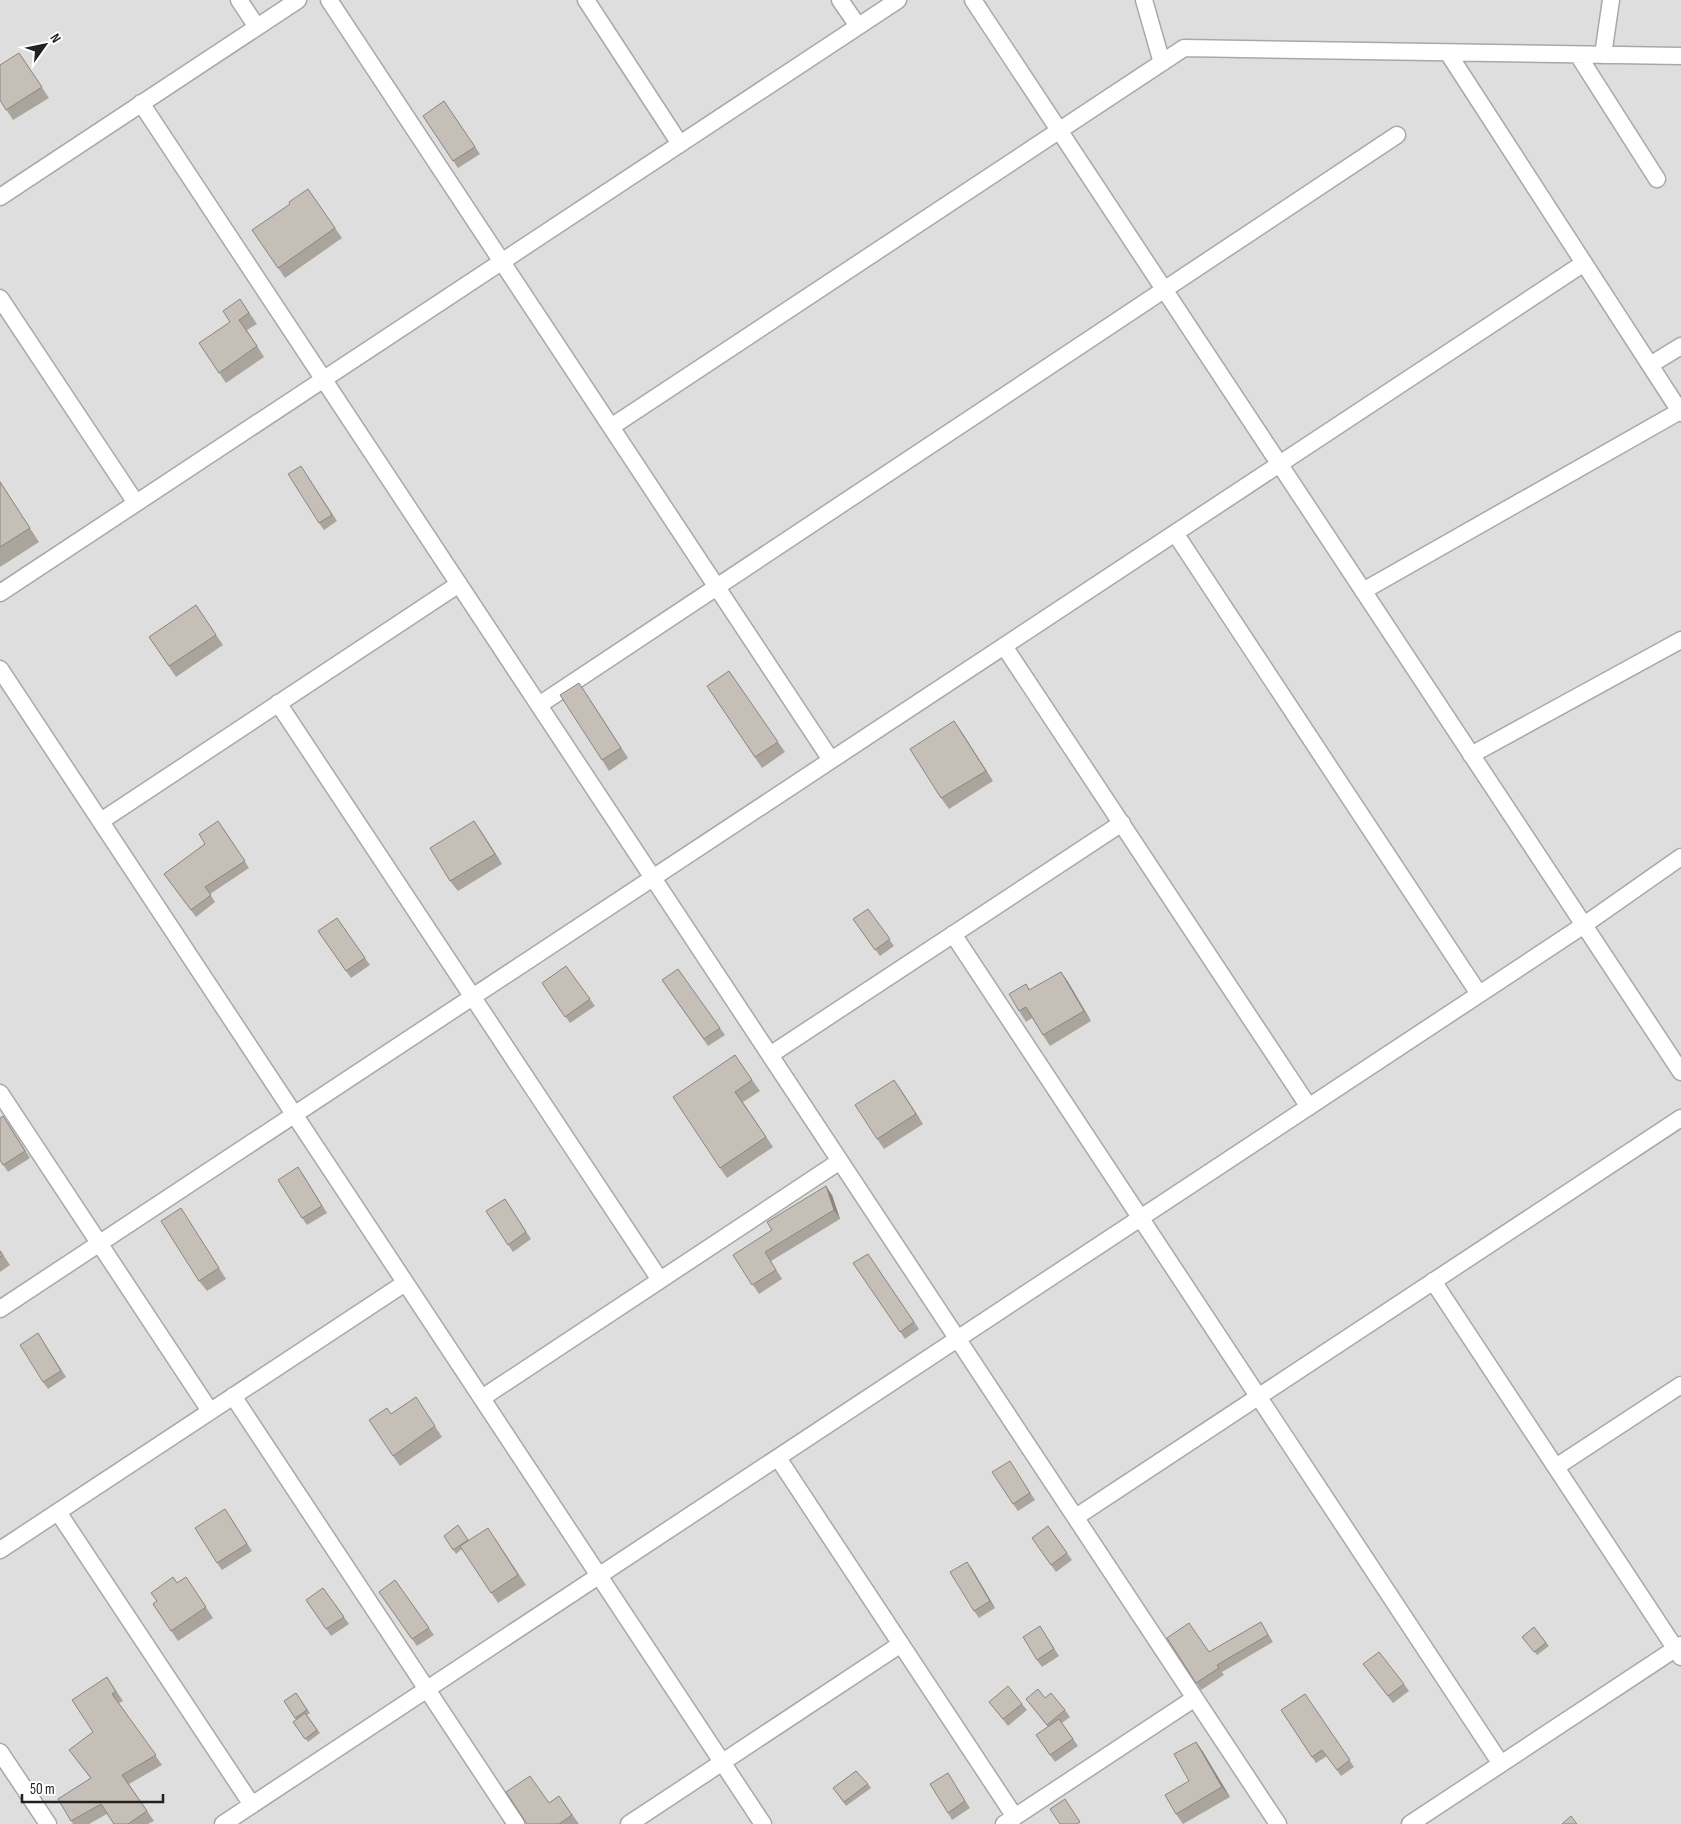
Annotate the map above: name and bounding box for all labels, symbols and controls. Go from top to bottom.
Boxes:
north arrow [20,20,70,70]
text: N [46,30,65,46]
scale bar [22,1772,164,1804]
text: 50 m [30,1780,55,1799]

